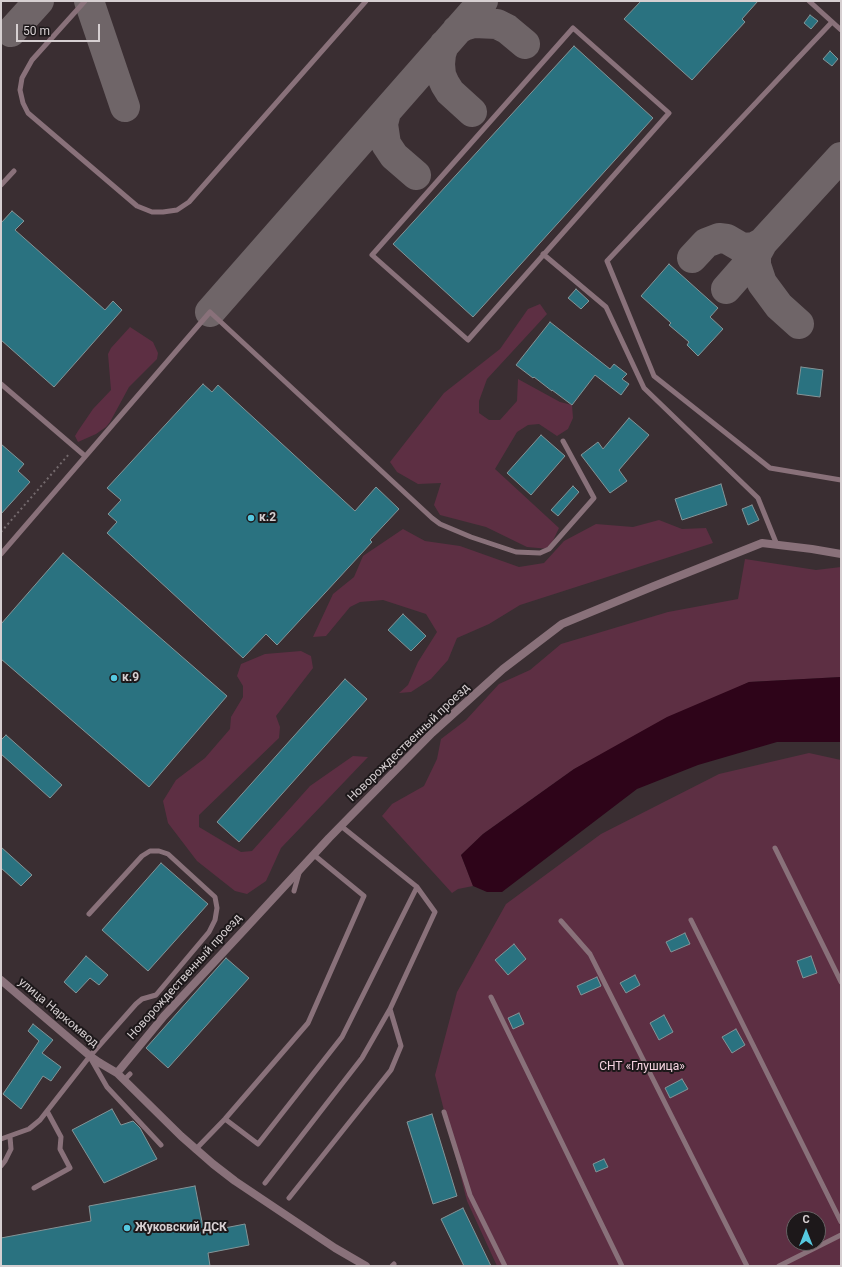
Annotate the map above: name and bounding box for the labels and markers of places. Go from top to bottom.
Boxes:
place label: к.2 [259,511,276,525]
marker: к.2 [246,513,256,523]
place label: к.9 [122,671,139,685]
marker: к.9 [109,673,119,683]
place label: Жуковский ДСК [135,1221,227,1235]
marker: Жуковский ДСК [122,1223,132,1233]

